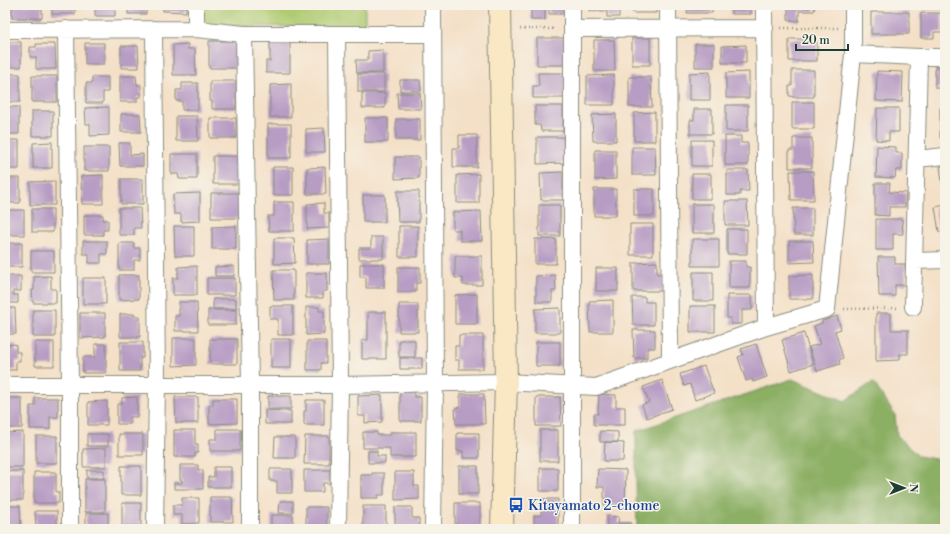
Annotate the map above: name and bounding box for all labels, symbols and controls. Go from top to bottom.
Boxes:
scale bar [796,26,848,52]
text: 20 m [802,33,830,48]
north arrow [884,468,924,508]
text: N [906,484,920,493]
bus stop icon: Kitayamato 2-chome [507,496,525,514]
place label: Kitayamato 2-chome [528,497,660,515]

